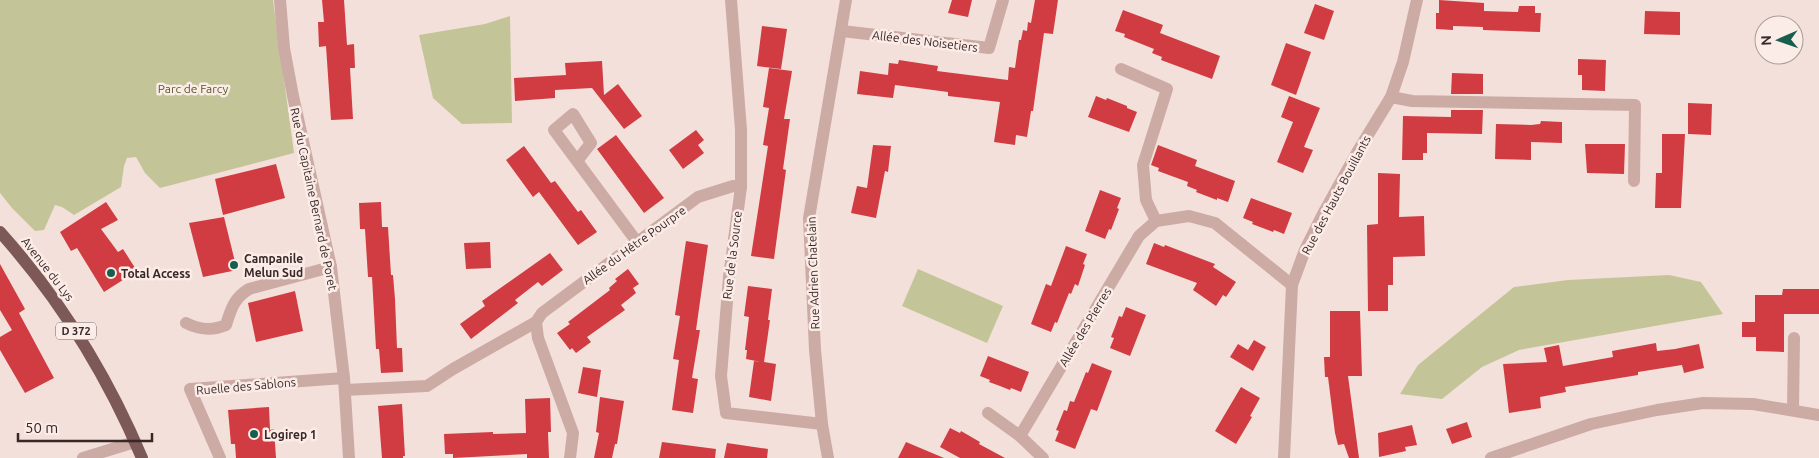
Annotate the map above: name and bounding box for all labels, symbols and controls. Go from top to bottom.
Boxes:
north arrow [1754,15,1804,65]
street label: Allée des Noisetiers [872,28,978,54]
text: N [1758,35,1774,46]
park label: Parc de Farcy [158,82,228,95]
street label: Rue du Capitaine Bernard de Poret [288,107,340,292]
street label: Rue des Hauts Bouillants [1299,133,1373,257]
street label: Allée du Hêtre Pourpre [580,203,688,287]
street label: Rue de la Source [720,210,744,300]
street label: Rue Adrien Chatelain [805,216,821,330]
street label: Avenue du Lys [19,235,77,303]
place label: Campanile Melun Sud [244,252,303,279]
marker: Campanile Melun Sud [228,259,240,271]
marker: Total Access [105,267,117,279]
place label: Total Access [121,267,191,280]
street label: Allée des Pierres [1056,285,1114,369]
road number: D 372 [56,322,96,340]
street label: Ruelle des Sablons [196,375,296,397]
scale bar [18,410,151,442]
text: 50 m [25,419,58,436]
marker: Logirep 1 [248,428,260,440]
place label: Logirep 1 [264,428,317,441]

